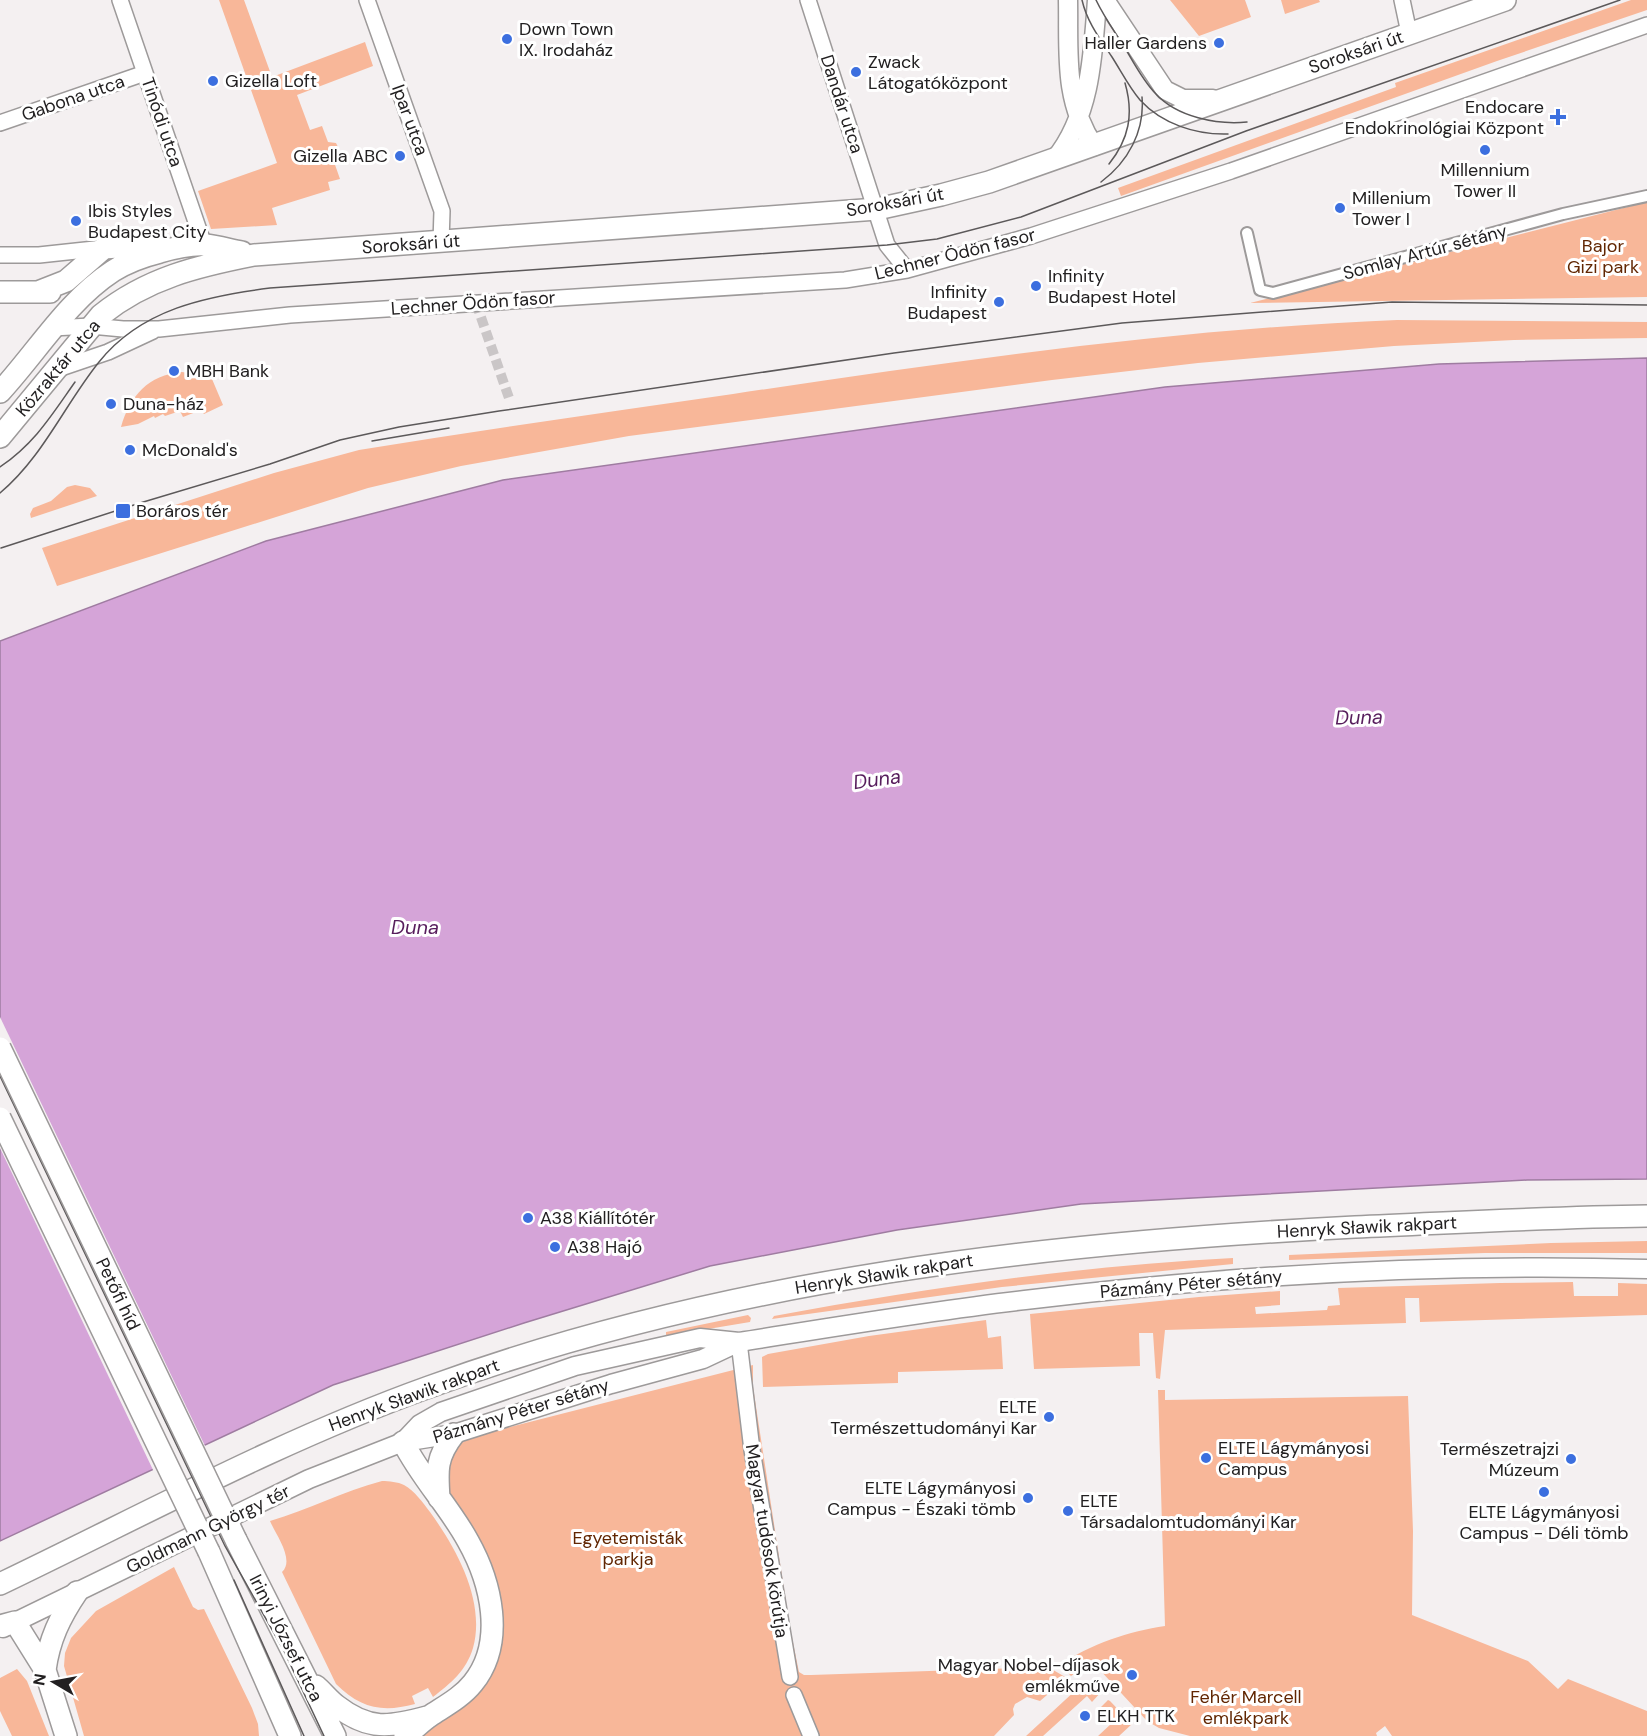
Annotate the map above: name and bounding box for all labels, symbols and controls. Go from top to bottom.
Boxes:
place label: Down Town IX. Irodaház [519,17,613,62]
street label: Soroksári út [1305,25,1407,79]
place label: Haller Gardens [1085,31,1207,55]
marker: Down Town IX. Irodaház [500,32,514,46]
marker: Haller Gardens [1212,36,1226,50]
place label: Zwack Látogatóközpont [868,50,1008,95]
street label: Dandár utca [815,52,869,156]
marker: Zwack Látogatóközpont [849,65,863,79]
street label: Gabona utca [18,69,128,127]
place label: Gizella Loft [225,69,317,93]
street label: Tinódi utca [136,74,188,170]
marker: Gizella Loft [206,74,220,88]
street label: Ipar utca [386,81,434,159]
place label: Endocare Endokrinológiai Központ [1345,95,1544,140]
marker: Endocare Endokrinológiai Központ [1549,108,1567,126]
marker: Millennium Tower II [1478,143,1492,157]
place label: Gizella ABC [293,144,388,168]
marker: Gizella ABC [393,149,407,163]
place label: Millennium Tower II [1440,158,1530,203]
street label: Soroksári út [844,182,946,222]
place label: Millenium Tower I [1352,186,1431,231]
place label: Ibis Styles Budapest City [88,199,207,244]
marker: Millenium Tower I [1333,201,1347,215]
marker: Ibis Styles Budapest City [69,214,83,228]
street label: Somlay Artúr sétány [1340,219,1510,285]
street label: Lechner Ödön fasor [872,222,1038,286]
street label: Soroksári út [361,229,461,259]
park label: Bajor Gizi park [1567,234,1639,279]
place label: Infinity Budapest Hotel [1048,264,1176,309]
marker: Infinity Budapest Hotel [1029,279,1043,293]
place label: Infinity Budapest [908,280,987,325]
street label: Lechner Ödön fasor [390,285,556,321]
marker: Infinity Budapest [992,295,1006,309]
street label: Közraktár utca [10,314,106,422]
place label: MBH Bank [186,359,269,383]
marker: MBH Bank [167,364,181,378]
place label: Duna-ház [123,392,204,416]
marker: Duna-ház [104,397,118,411]
place label: McDonald's [142,438,238,462]
marker: McDonald's [123,443,137,457]
place label: Boráros tér [136,499,229,523]
marker: Boráros tér [114,502,132,520]
water label: Duna [1335,704,1383,730]
water label: Duna [851,763,903,795]
water label: Duna [391,914,439,940]
place label: A38 Kiállítótér [540,1206,656,1230]
street label: Henryk Sławik rakpart [1276,1210,1458,1244]
marker: A38 Kiállítótér [521,1211,535,1225]
place label: A38 Hajó [567,1235,642,1259]
marker: A38 Hajó [548,1240,562,1254]
street label: Henryk Sławik rakpart [793,1248,975,1300]
street label: Petőfi híd [90,1254,146,1334]
street label: Pázmány Péter sétány [1099,1264,1283,1304]
street label: Henryk Sławik rakpart [325,1353,503,1437]
street label: Pázmány Péter sétány [430,1373,612,1449]
place label: ELTE Természettudományi Kar [830,1395,1037,1440]
marker: ELTE Természettudományi Kar [1042,1410,1056,1424]
place label: ELTE Lágymányosi Campus [1218,1436,1369,1481]
place label: Természetrajzi Múzeum [1440,1437,1559,1482]
street label: Magyar tudósok körútja [740,1442,794,1640]
marker: ELTE Lágymányosi Campus [1199,1451,1213,1465]
marker: Természetrajzi Múzeum [1564,1452,1578,1466]
place label: ELTE Lágymányosi Campus - Északi tömb [827,1476,1016,1521]
street label: Goldmann György tér [122,1479,294,1579]
marker: ELTE Lágymányosi Campus - Déli tömb [1537,1485,1551,1499]
place label: ELTE Társadalomtudományi Kar [1080,1489,1297,1534]
marker: ELTE Lágymányosi Campus - Északi tömb [1021,1491,1035,1505]
place label: ELTE Lágymányosi Campus - Déli tömb [1459,1500,1629,1545]
marker: ELTE Társadalomtudományi Kar [1061,1504,1075,1518]
park label: Egyetemisták parkja [572,1526,684,1571]
street label: Irinyi József utca [244,1570,328,1706]
north arrow [24,1652,84,1712]
place label: Magyar Nobel-díjasok emlékműve [938,1653,1120,1698]
marker: Magyar Nobel-díjasok emlékműve [1125,1668,1139,1682]
text: N [28,1672,51,1687]
park label: Fehér Marcell emlékpark [1190,1685,1302,1730]
place label: ELKH TTK [1097,1704,1175,1728]
marker: ELKH TTK [1078,1709,1092,1723]

